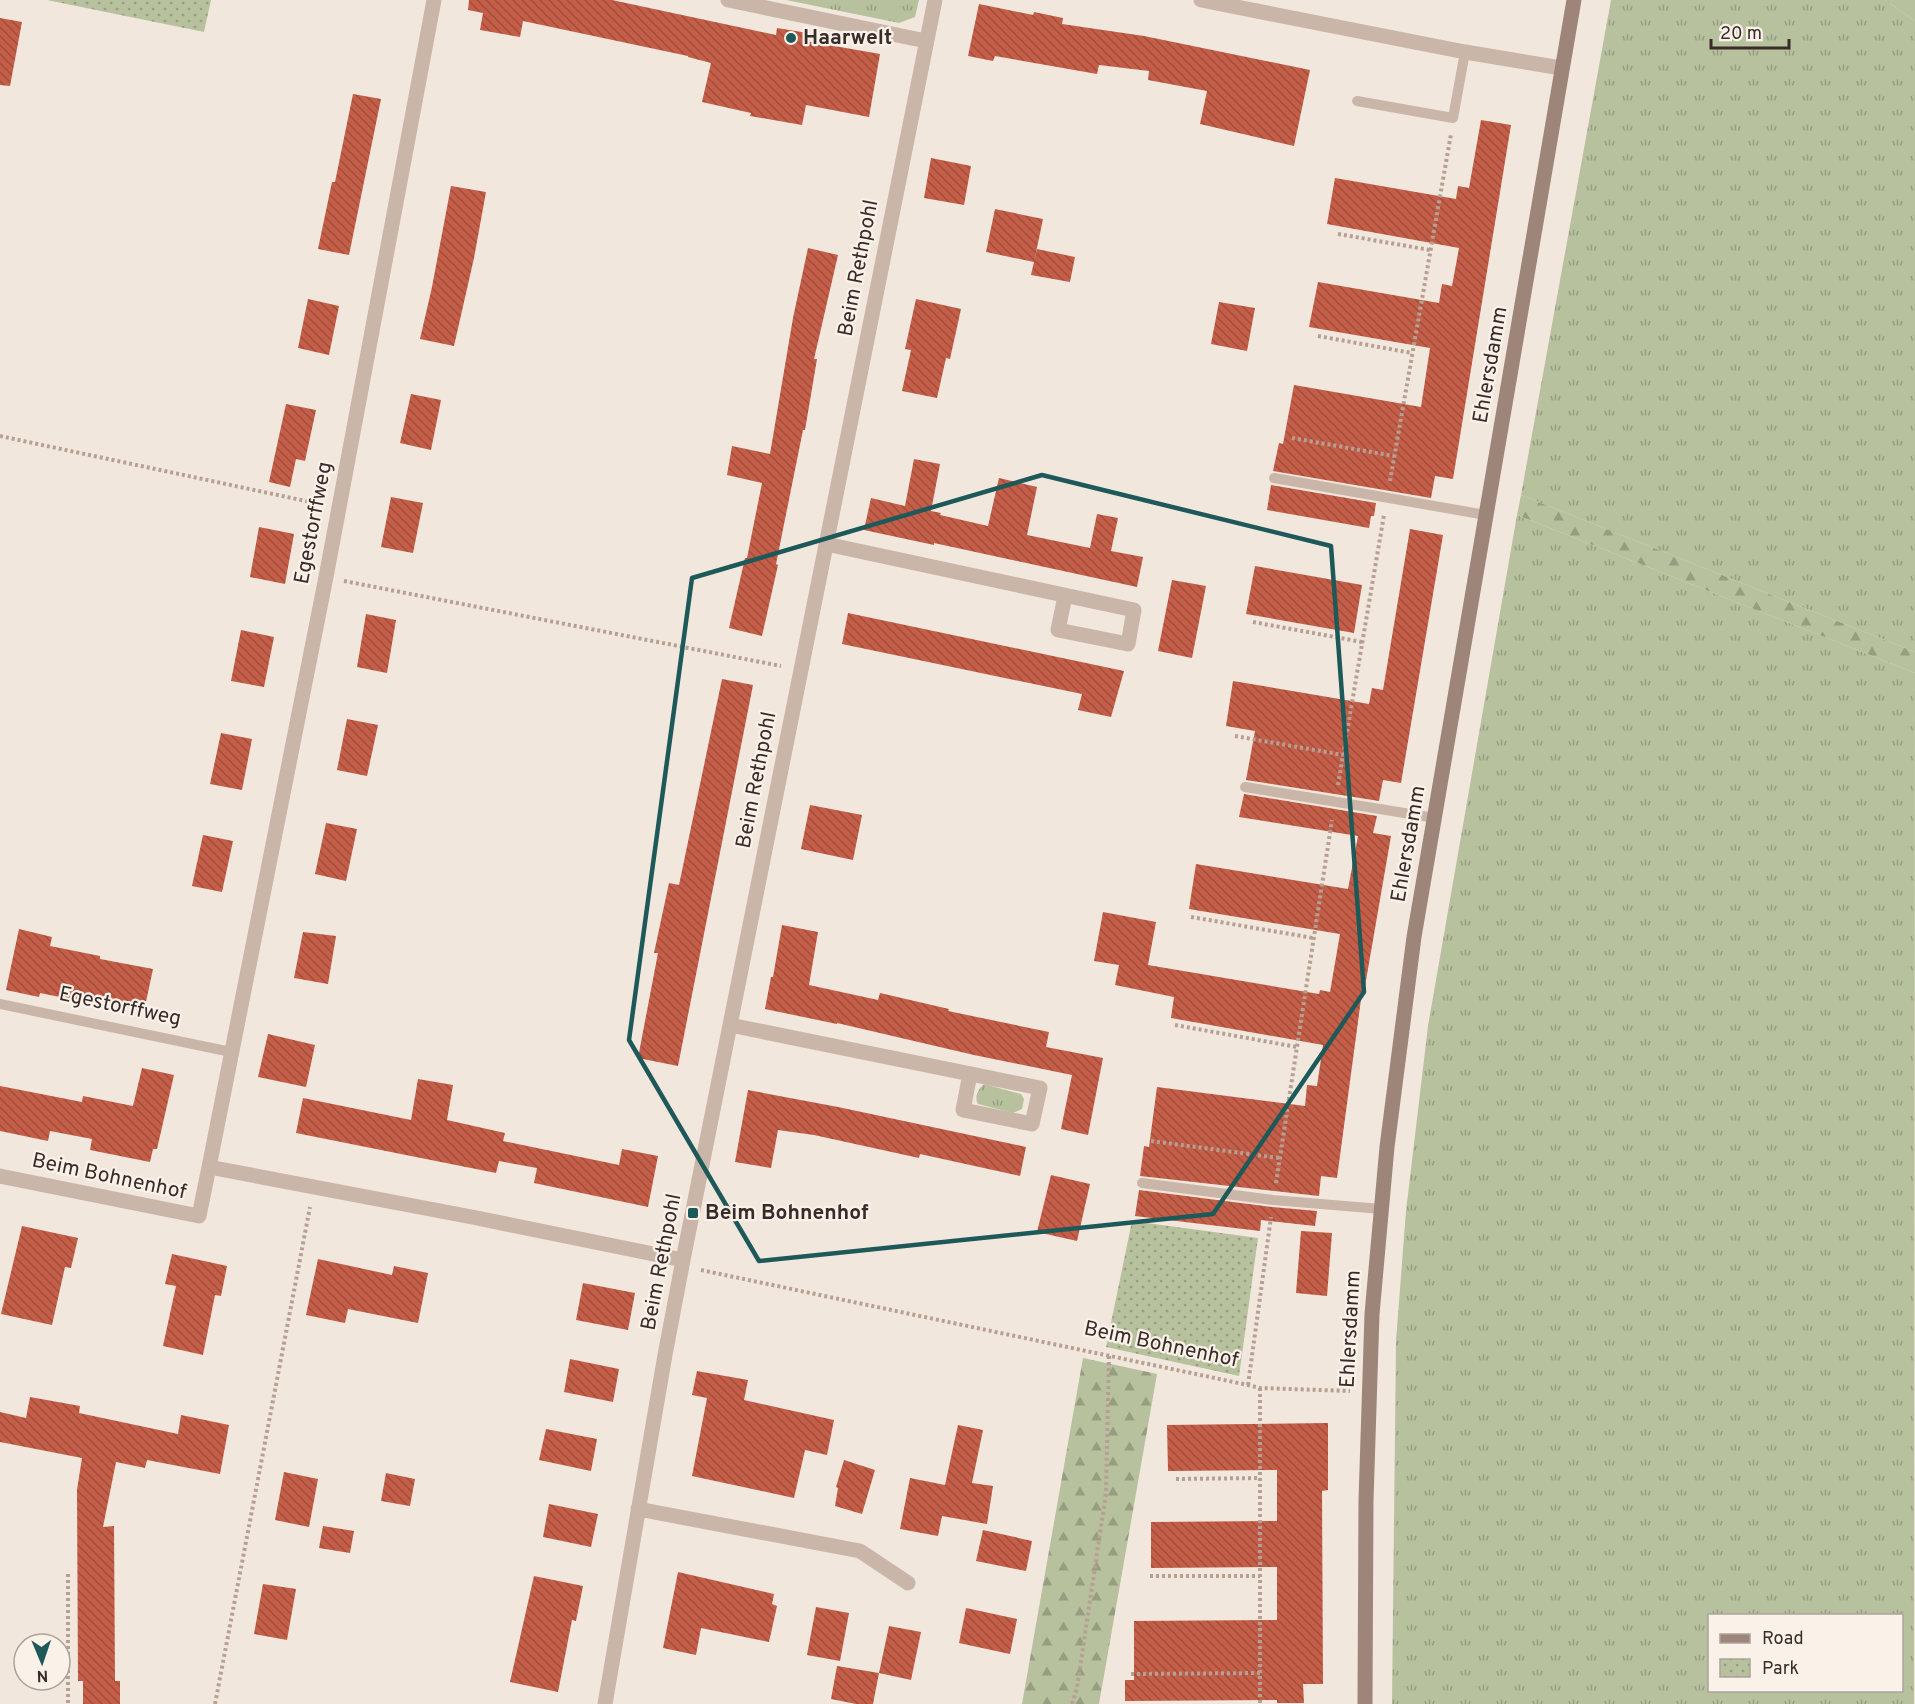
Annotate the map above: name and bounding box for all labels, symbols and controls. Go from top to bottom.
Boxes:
scale bar [1711,12,1789,50]
text: 20 m [1720,23,1762,46]
place label: Haarwelt [803,25,892,52]
marker: Haarwelt [784,31,798,45]
street label: Beim Rethpohl [833,197,885,339]
street label: Ehlersdamm [1467,305,1515,425]
street label: Egestorffweg [289,459,339,587]
street label: Beim Rethpohl [731,709,783,851]
street label: Ehlersdamm [1385,784,1433,904]
street label: Egestorffweg [56,981,184,1033]
street label: Beim Bohnenhof [29,1147,189,1207]
street label: Beim Rethpohl [636,1191,688,1333]
place label: Beim Bohnenhof [705,1200,869,1227]
marker: Beim Bohnenhof [686,1206,700,1220]
street label: Ehlersdamm [1334,1269,1368,1389]
street label: Beim Bohnenhof [1081,1315,1241,1375]
legend [1708,1614,1903,1692]
text: Road [1762,1628,1804,1651]
north arrow [12,1632,72,1692]
text: Park [1762,1658,1799,1681]
text: N [36,1665,49,1685]

